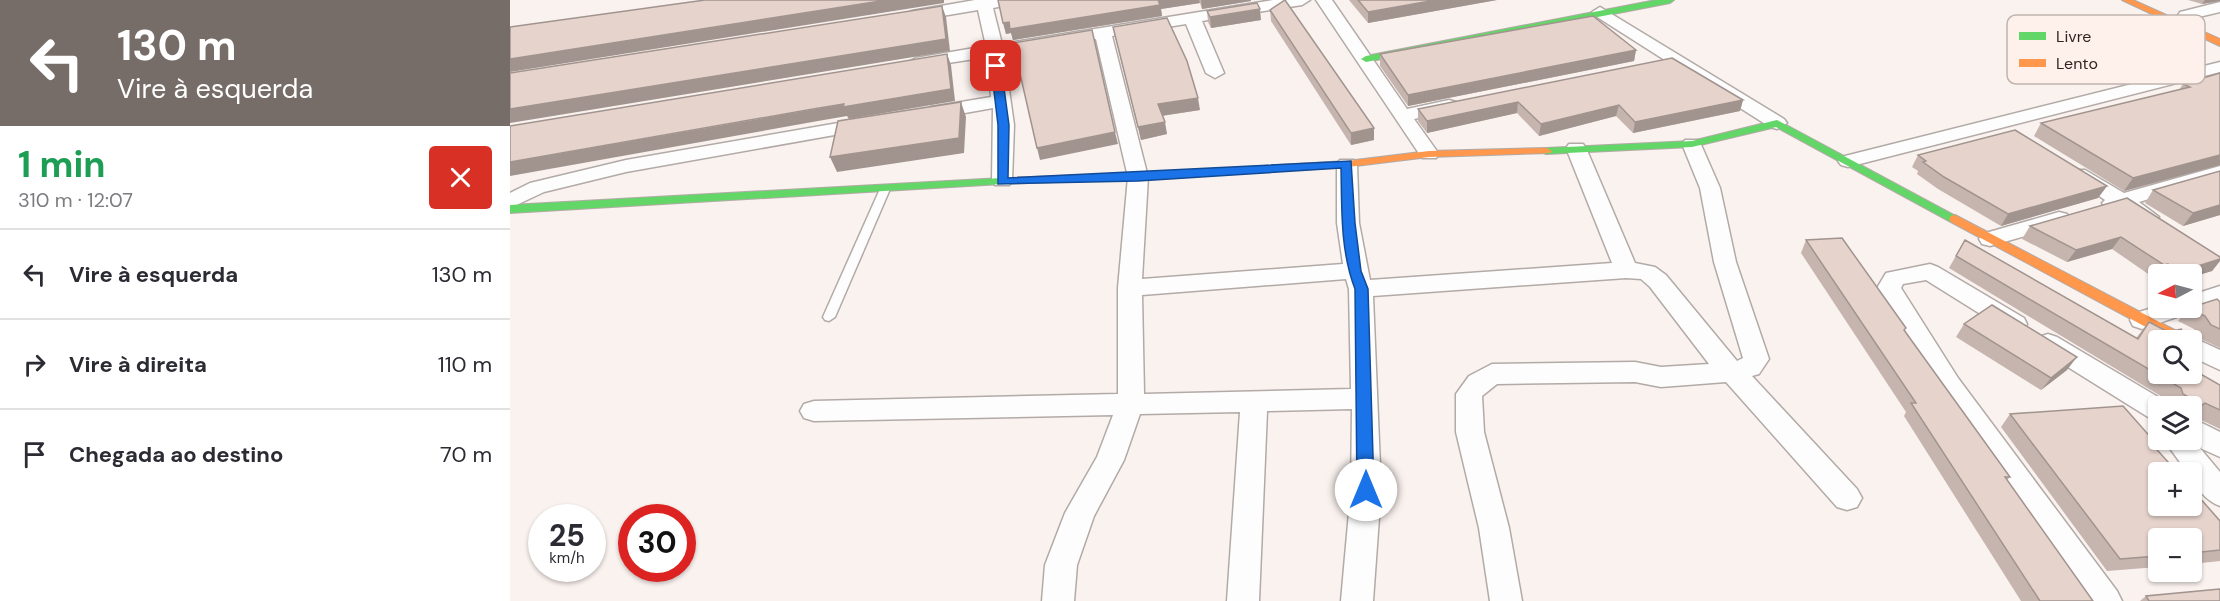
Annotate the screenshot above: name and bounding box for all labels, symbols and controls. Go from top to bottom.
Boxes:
legend [2007,15,2205,84]
text: 130 m [117,18,237,73]
icon: left [18,24,96,102]
text: Livre [2056,26,2091,47]
pin [970,40,1021,91]
icon: arrive [979,49,1012,82]
text: Lento [2056,53,2098,74]
text: Vire à esquerda [117,71,313,106]
text: 1 min [18,141,106,188]
button: close [429,146,492,209]
text: 310 m · 12:07 [18,187,133,213]
icon: left [18,258,51,291]
text: Vire à esquerda [69,260,238,289]
text: 130 m [432,260,492,289]
north arrow [2148,264,2202,318]
map controls [2148,264,2202,582]
button: search [2148,330,2202,384]
icon: right [18,348,51,381]
text: Vire à direita [69,350,207,379]
text: 110 m [438,350,492,379]
button: layers [2148,396,2202,450]
icon: arrive [18,438,51,471]
text: Chegada ao destino [69,440,283,469]
text: 70 m [440,440,492,469]
position arrow [1334,458,1398,522]
button: + [2148,462,2202,516]
speed limit sign: 30 [618,504,696,582]
text: 25 [549,516,585,555]
button: − [2148,528,2202,582]
text: km/h [549,548,585,568]

